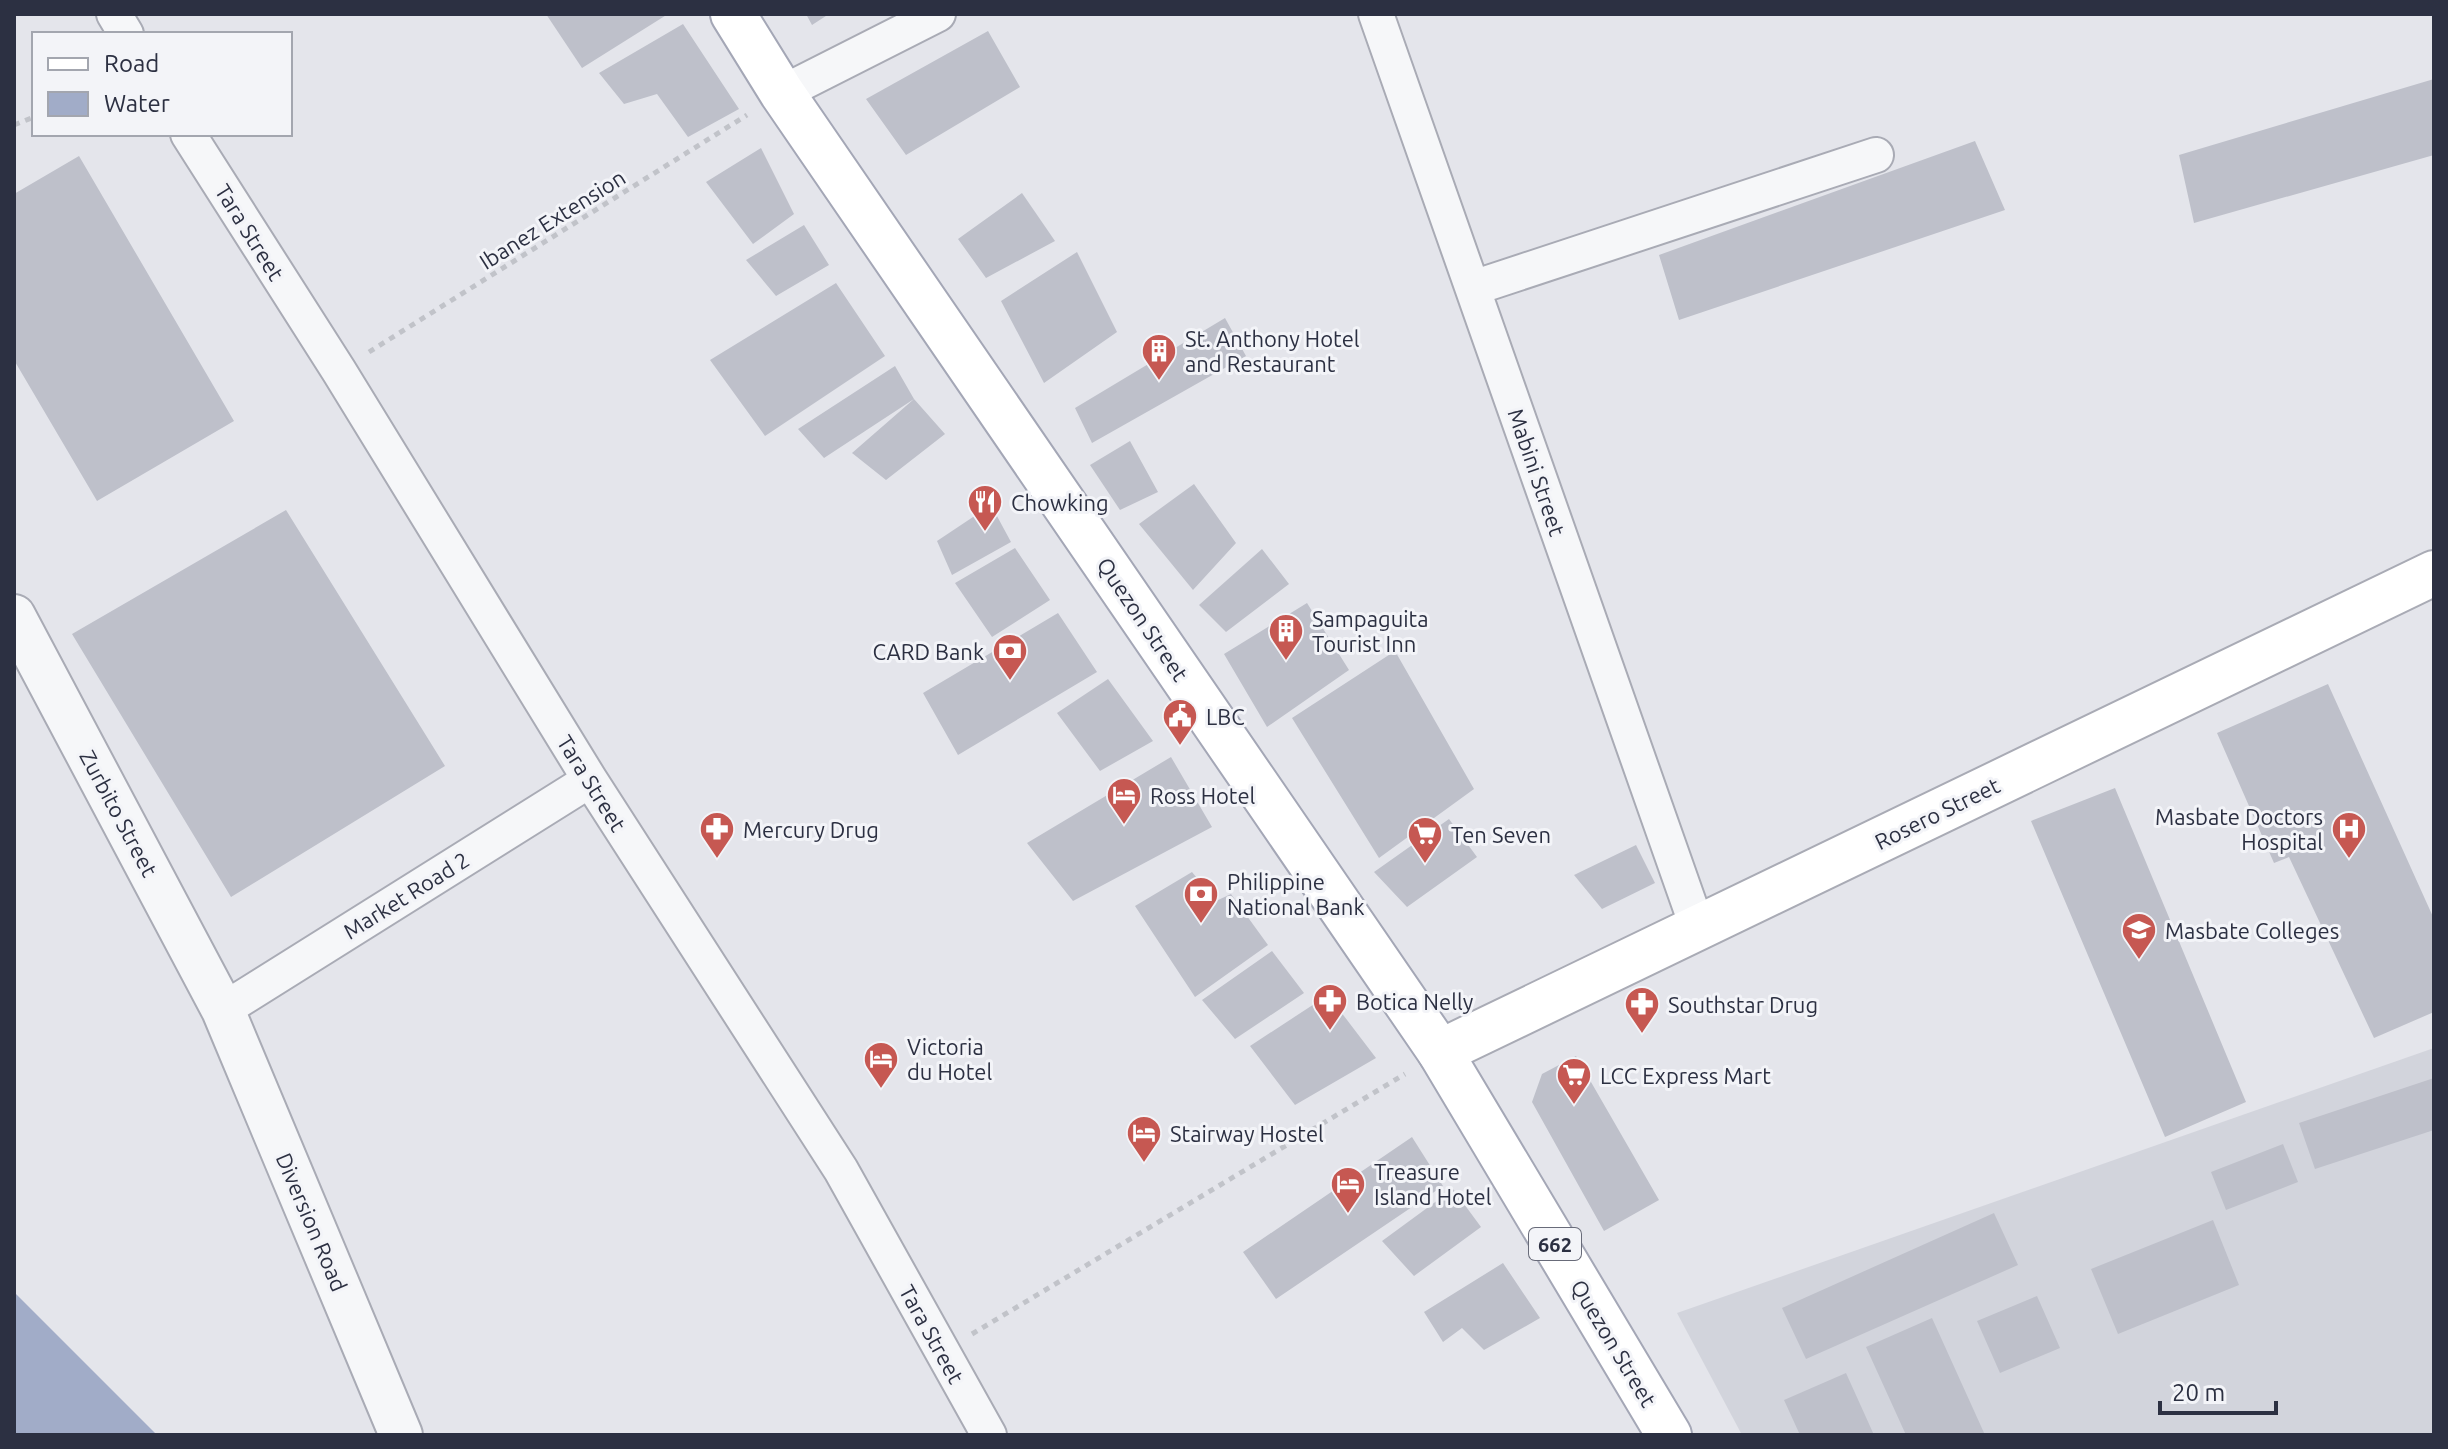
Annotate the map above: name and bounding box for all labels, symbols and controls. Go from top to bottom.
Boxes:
legend [32,32,292,136]
text: Road [104,50,159,77]
text: Water [104,90,170,117]
street label: Ibanez Extension [475,164,629,274]
street label: Tara Street [211,179,290,285]
place label: St. Anthony Hotel and Restaurant [1185,326,1360,376]
building icon: St. Anthony Hotel and Restaurant [1140,332,1178,382]
street label: Mabini Street [1504,405,1571,539]
restaurant icon: Chowking [966,483,1004,533]
place label: Chowking [1011,490,1109,515]
street label: Quezon Street [1092,552,1194,686]
place label: Sampaguita Tourist Inn [1312,606,1429,656]
building icon: Sampaguita Tourist Inn [1267,612,1305,662]
bank icon: CARD Bank [991,632,1029,682]
place label: CARD Bank [872,639,984,664]
public building icon: LBC [1161,697,1199,747]
place label: LBC [1206,704,1245,729]
street label: Tara Street [553,730,632,836]
street label: Zurbito Street [75,746,163,881]
street label: Rosero Street [1870,772,2004,854]
hotel icon: Ross Hotel [1105,776,1143,826]
place label: Ross Hotel [1150,783,1256,808]
place label: Masbate Doctors Hospital [2155,804,2323,854]
pharmacy icon: Mercury Drug [698,810,736,860]
hospital icon: Masbate Doctors Hospital [2330,810,2368,860]
supermarket icon: Ten Seven [1406,815,1444,865]
place label: Mercury Drug [743,817,879,842]
place label: Ten Seven [1451,822,1551,847]
street label: Market Road 2 [339,846,473,944]
place label: Philippine National Bank [1227,869,1365,919]
bank icon: Philippine National Bank [1182,875,1220,925]
school or university icon: Masbate Colleges [2120,911,2158,961]
place label: Masbate Colleges [2165,918,2339,943]
pharmacy icon: Botica Nelly [1311,982,1349,1032]
pharmacy icon: Southstar Drug [1623,985,1661,1035]
place label: Botica Nelly [1356,989,1474,1014]
place label: Southstar Drug [1668,992,1818,1017]
place label: Victoria du Hotel [907,1034,992,1084]
hotel icon: Victoria du Hotel [862,1040,900,1090]
supermarket icon: LCC Express Mart [1555,1056,1593,1106]
place label: LCC Express Mart [1600,1063,1771,1088]
hotel icon: Stairway Hostel [1125,1114,1163,1164]
place label: Stairway Hostel [1170,1121,1324,1146]
street label: Diversion Road [272,1149,352,1295]
place label: Treasure Island Hotel [1374,1159,1492,1209]
hotel icon: Treasure Island Hotel [1329,1165,1367,1215]
road number: 662 [1529,1228,1581,1260]
street label: Quezon Street [1566,1275,1662,1411]
street label: Tara Street [895,1280,969,1388]
scale bar [2160,1365,2276,1415]
text: 20 m [2172,1379,2225,1406]

